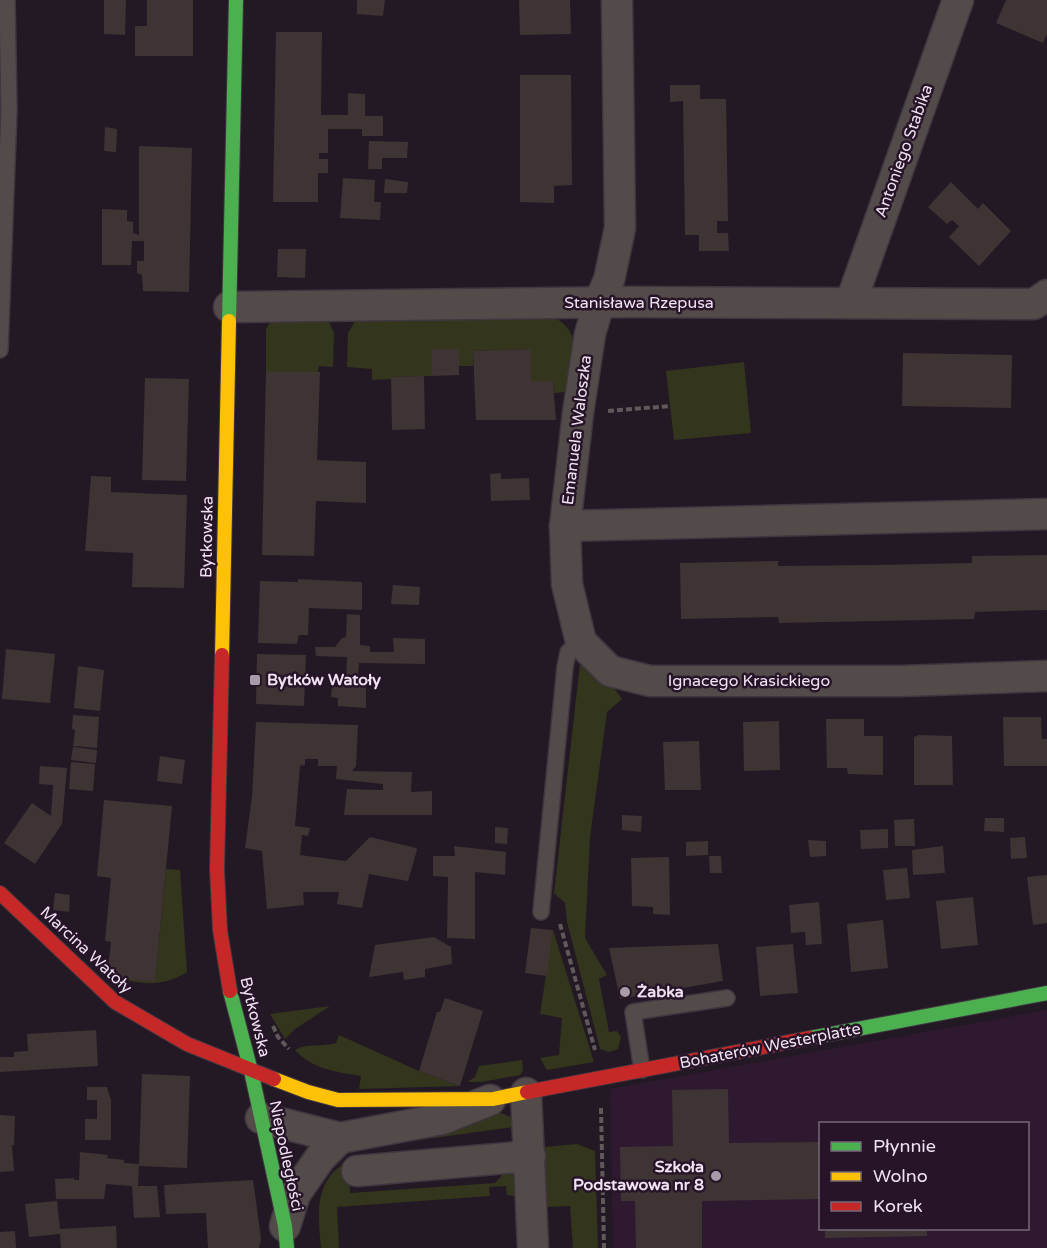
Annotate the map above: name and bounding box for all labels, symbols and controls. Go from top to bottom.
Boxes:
street label: Antoniego Stabika [871,82,937,220]
street label: Stanisława Rzepusa [564,293,714,313]
street label: Emanuela Waloszka [558,354,596,506]
street label: Bytkowska [196,496,218,578]
place label: Bytków Watoły [267,670,381,690]
street label: Ignacego Krasickiego [668,671,830,691]
marker: Bytków Watoły [248,673,262,687]
street label: Marcina Watoły [36,902,136,998]
street label: Bytkowska [235,975,275,1059]
place label: Żabka [637,982,684,1002]
marker: Żabka [618,985,632,999]
street label: Bohaterów Westerplatte [678,1019,862,1073]
street label: Niepodległości [264,1099,308,1213]
legend [819,1122,1029,1230]
text: Płynnie [873,1135,936,1157]
place label: Szkoła Podstawowa nr 8 [573,1157,704,1195]
text: Wolno [873,1165,928,1187]
marker: Szkoła Podstawowa nr 8 [709,1169,723,1183]
text: Korek [873,1195,923,1217]

